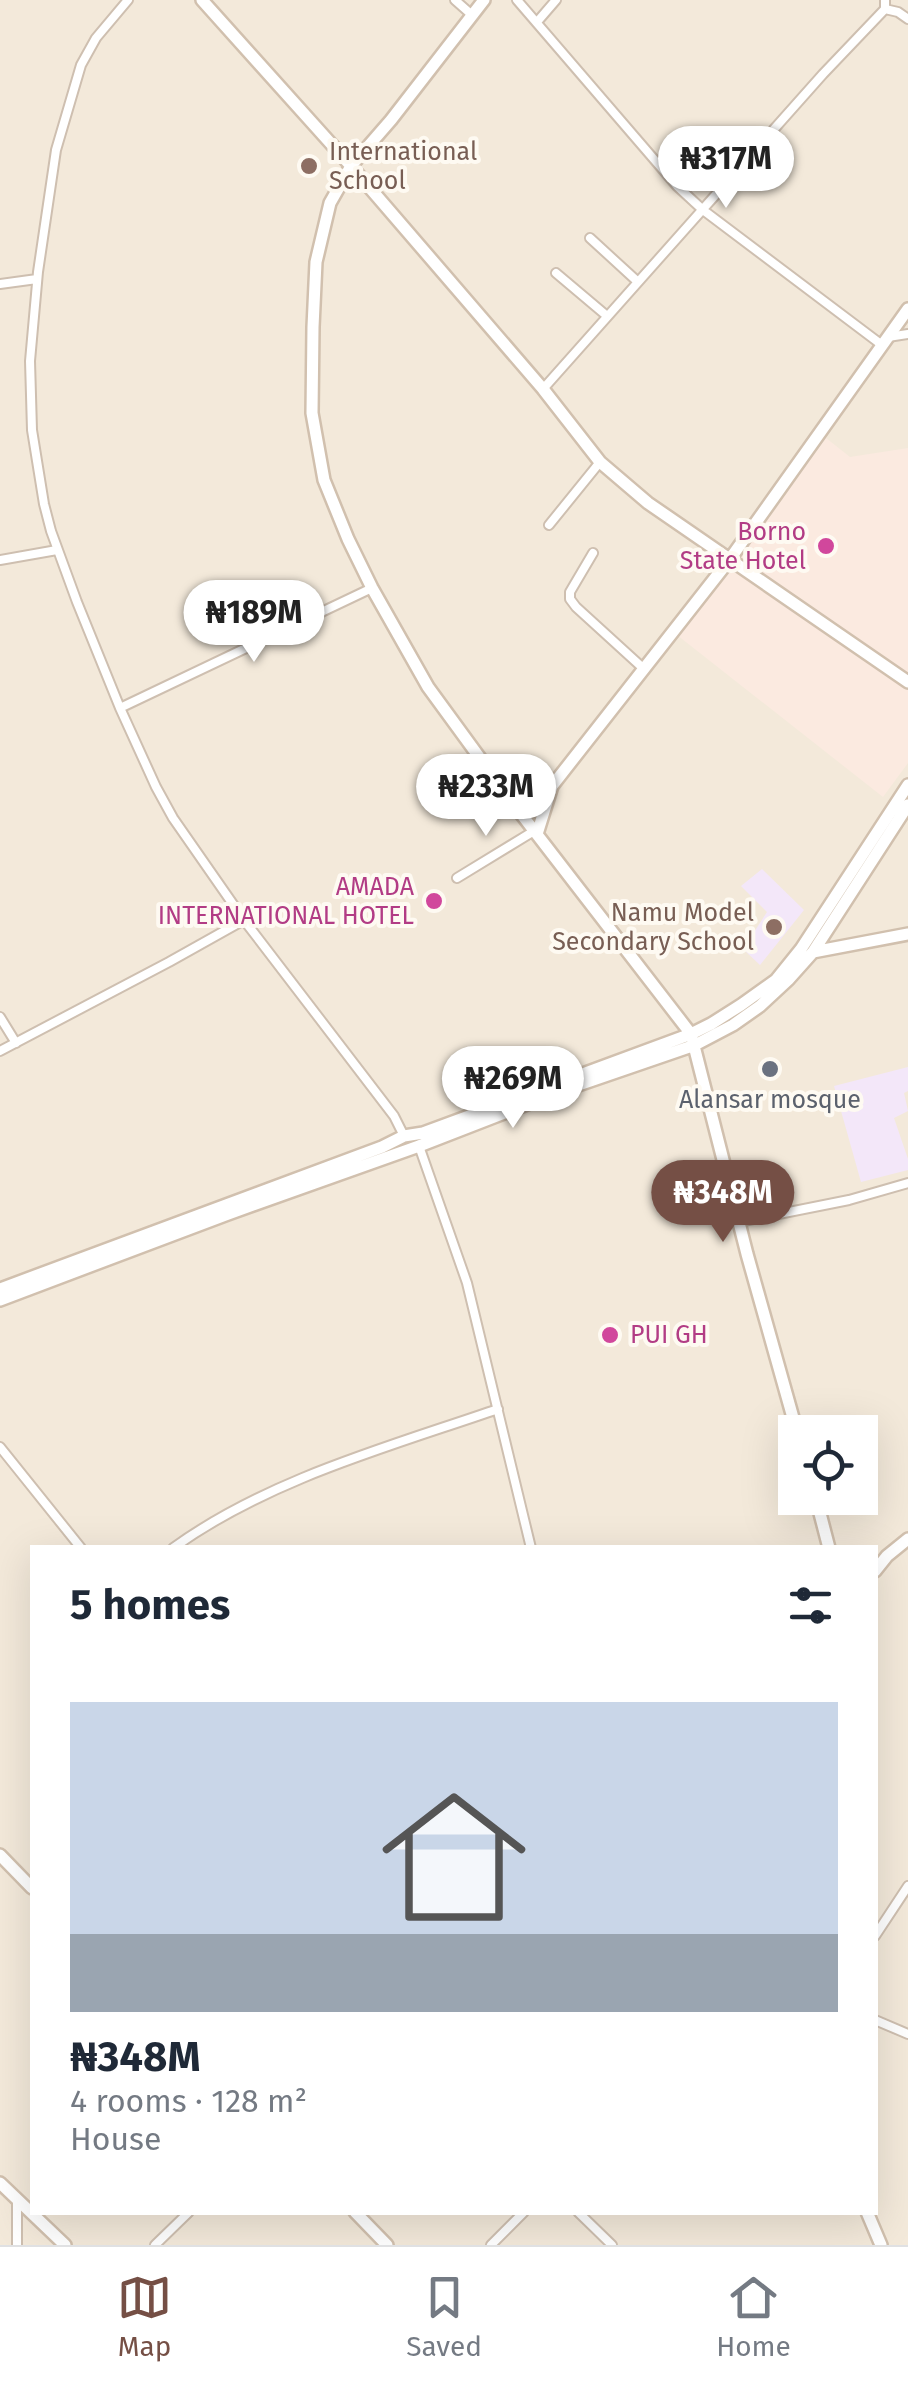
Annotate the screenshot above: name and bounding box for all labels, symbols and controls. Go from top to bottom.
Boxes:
pin: ₦317M [656,126,796,211]
place label: International School [329,137,477,196]
text: ₦317M [680,139,772,177]
marker: International School [298,155,320,177]
place label: Borno State Hotel [680,517,806,576]
marker: Borno State Hotel [815,535,837,557]
pin: ₦189M [184,580,324,665]
text: ₦189M [206,593,303,631]
pin: ₦233M [416,754,556,839]
text: ₦233M [438,767,534,805]
place label: AMADA INTERNATIONAL HOTEL [158,872,415,931]
marker: AMADA INTERNATIONAL HOTEL [423,890,445,912]
place label: Namu Model Secondary School [552,898,754,957]
marker: Namu Model Secondary School [763,916,785,938]
pin: ₦269M [443,1046,583,1131]
marker: Alansar mosque [759,1058,781,1080]
text: ₦269M [464,1059,562,1097]
place label: Alansar mosque [679,1085,861,1115]
pin: ₦348M [653,1160,793,1245]
text: ₦348M [673,1173,773,1211]
place label: PUI GH [630,1320,708,1350]
marker: PUI GH [599,1324,621,1346]
map controls [778,1415,878,1515]
button: locate [778,1415,878,1515]
icon: filters [783,1578,838,1633]
text: 5 homes [70,1580,230,1630]
icon: home [364,1767,544,1947]
text: ₦348M [70,2032,200,2082]
text: 4 rooms · 128 m² [70,2082,307,2120]
text: House [70,2120,161,2158]
tab: Map [117,2270,172,2363]
tab: Saved [406,2270,482,2363]
tab: Home [716,2270,791,2363]

